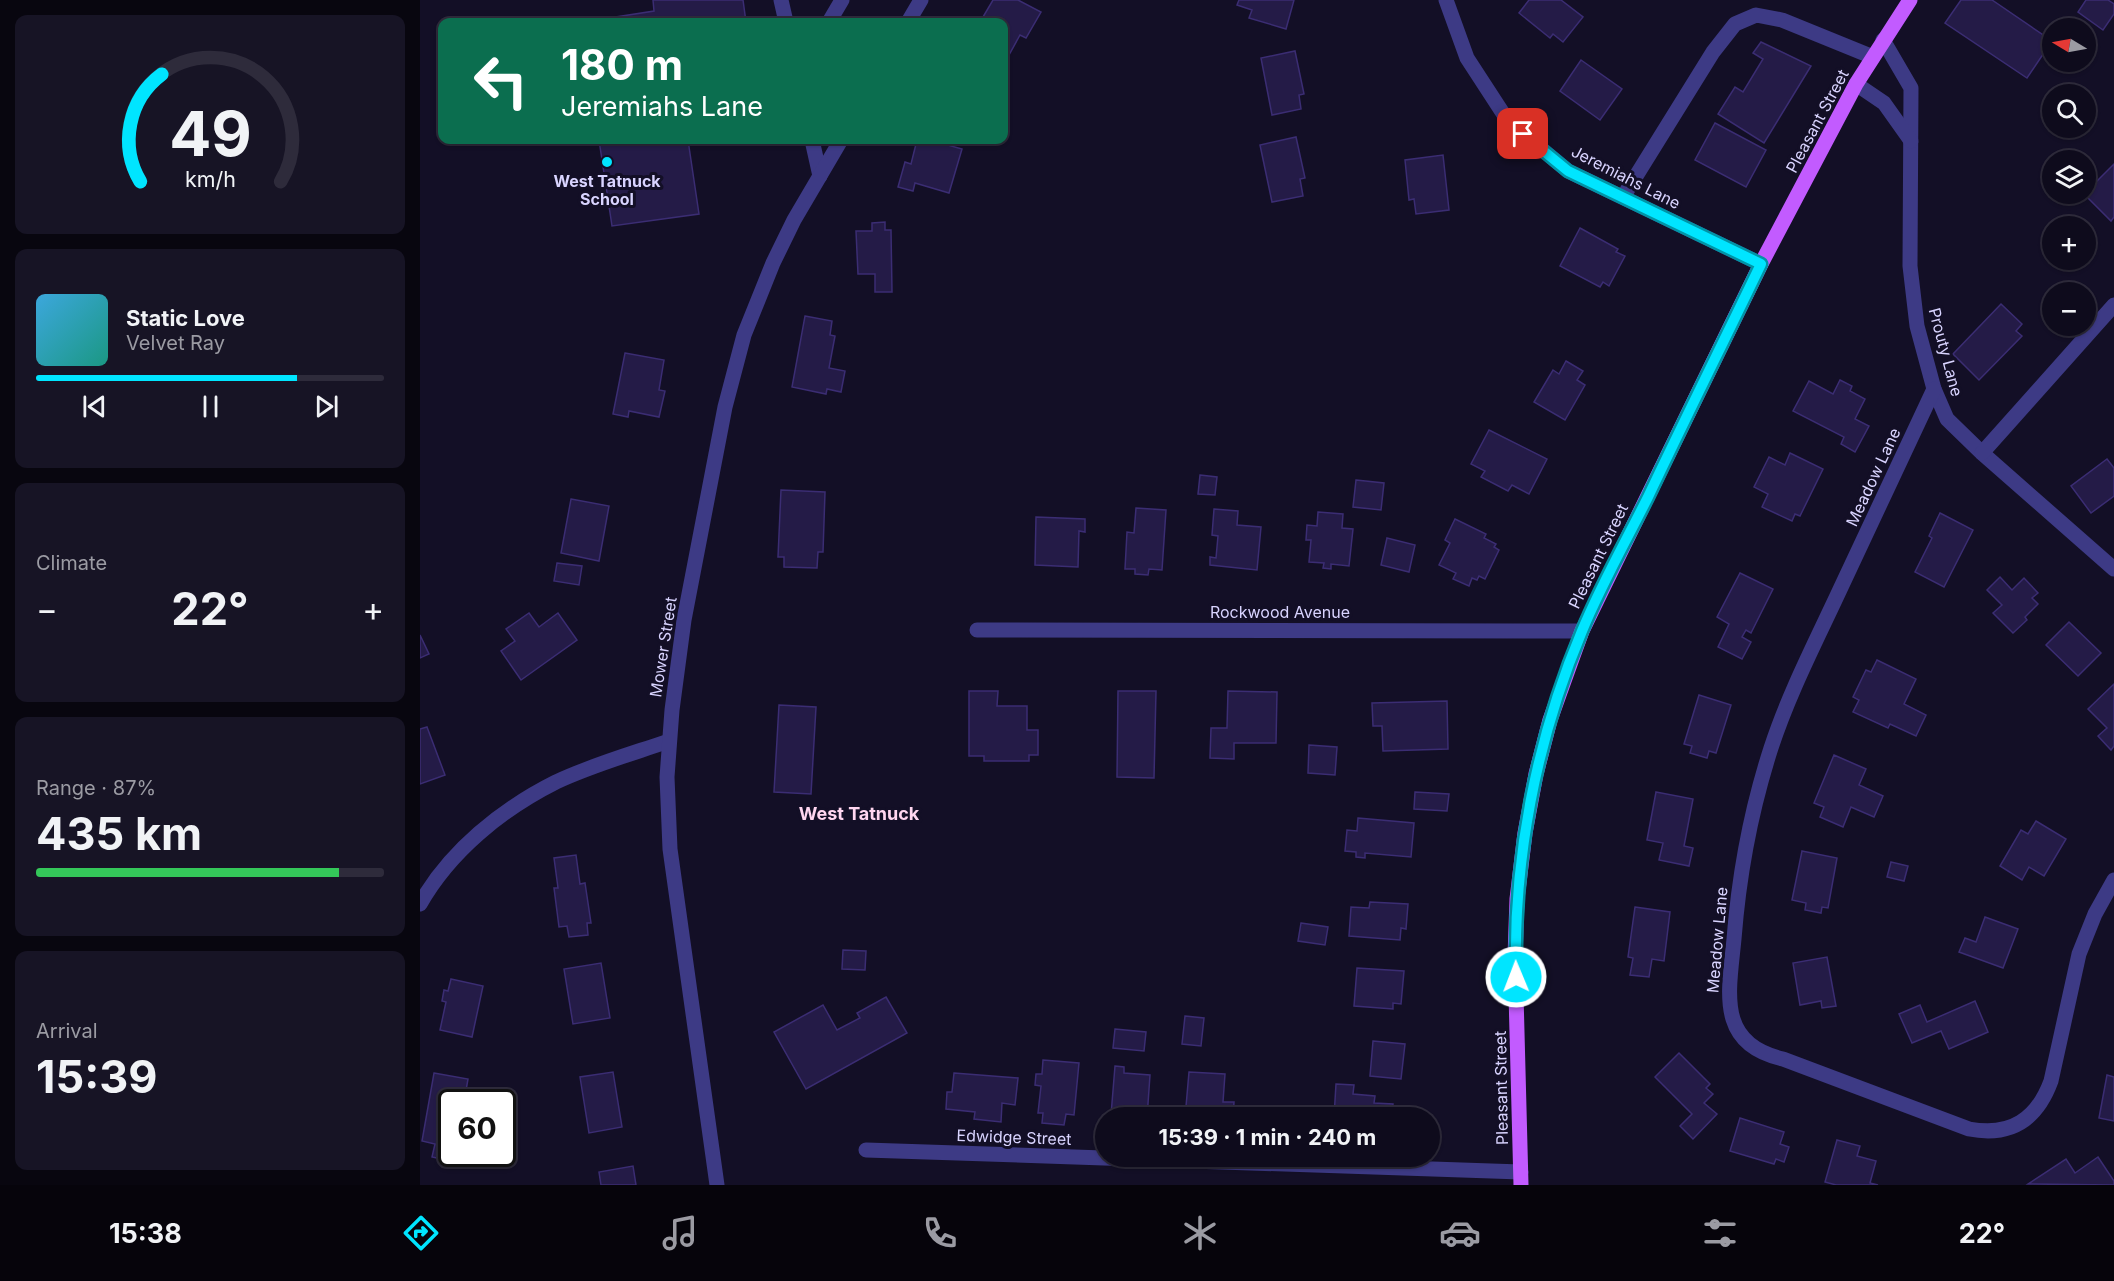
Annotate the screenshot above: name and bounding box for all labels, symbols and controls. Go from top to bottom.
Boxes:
north arrow [2042,18,2096,72]
map controls [2042,18,2096,336]
text: 180 m [561,39,683,90]
icon: left [462,42,540,120]
street label: Pleasant Street [1781,66,1853,176]
button: search [2042,84,2096,138]
text: Jeremiahs Lane [561,90,763,123]
text: 49 [169,96,251,171]
pin [1497,108,1548,159]
icon: arrive [1506,117,1539,150]
street label: Jeremiahs Lane [1568,141,1684,213]
button: layers [2042,150,2096,204]
marker: West Tatnuck School [600,155,614,169]
text: km/h [185,166,235,192]
place label: West Tatnuck School [553,171,661,209]
button: + [2042,216,2096,270]
button: − [2042,282,2096,336]
text: Static Love [126,305,245,331]
street label: Prouty Lane [1925,306,1967,398]
text: Velvet Ray [126,331,225,355]
icon: previous [78,390,111,423]
icon: pause [194,390,227,423]
icon: next [310,390,343,423]
street label: Meadow Lane [1841,425,1905,529]
street label: Pleasant Street [1564,500,1632,612]
text: Climate [36,551,107,575]
text: 22° [171,581,249,636]
text: − [36,589,58,629]
text: + [362,589,384,629]
street label: Mower Street [645,595,681,699]
street label: Rockwood Avenue [1210,602,1350,622]
text: Range · 87% [36,776,156,800]
district label: West Tatnuck [799,803,920,824]
text: 435 km [36,806,202,861]
street label: Meadow Lane [1702,886,1732,994]
position arrow [1484,945,1548,1009]
text: Arrival [36,1019,98,1043]
street label: Pleasant Street [1490,1031,1512,1145]
text: 15:39 [36,1049,157,1104]
speed limit sign: 60 [438,1089,516,1167]
text: 15:39 · 1 min · 240 m [1159,1124,1376,1150]
street label: Edwidge Street [956,1125,1072,1149]
icon: directions [400,1212,442,1254]
icon: music [659,1212,701,1254]
icon: phone [919,1212,961,1254]
icon: climate [1179,1212,1221,1254]
icon: car [1439,1212,1481,1254]
icon: filters [1699,1212,1741,1254]
text: 15:38 [109,1217,182,1250]
text: 22° [1959,1217,2005,1250]

